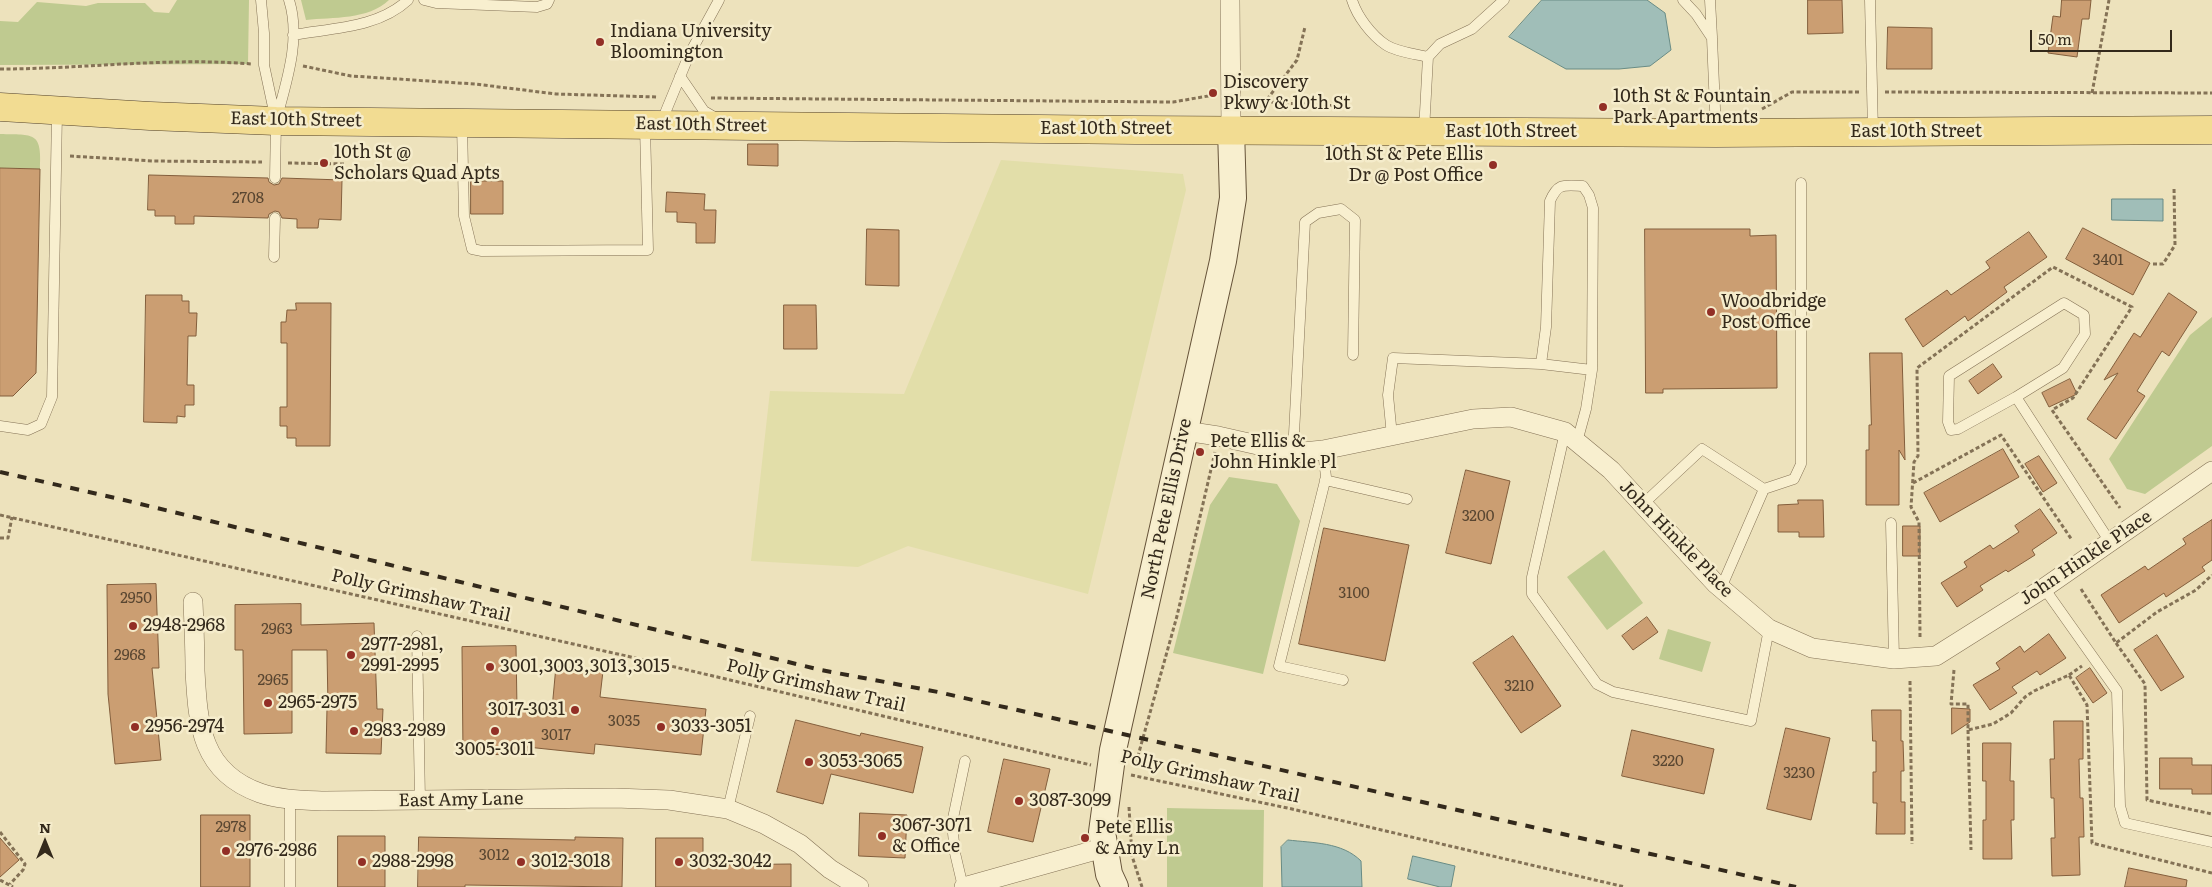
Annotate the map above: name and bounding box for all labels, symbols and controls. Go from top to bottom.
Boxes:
scale bar [2032,20,2174,52]
place label: Indiana University Bloomington [610,21,772,64]
text: 50 m [2038,27,2072,50]
marker: Indiana University Bloomington [594,36,606,48]
place label: Discovery Pkwy & 10th St [1223,72,1351,115]
place label: 10th St & Fountain Park Apartments [1613,86,1771,128]
marker: Discovery Pkwy & 10th St [1207,87,1219,99]
marker: 10th St & Fountain Park Apartments [1597,101,1609,113]
street label: East 10th Street [230,108,362,132]
street label: East 10th Street [635,113,767,137]
street label: East 10th Street [1040,118,1172,140]
street label: East 10th Street [1445,121,1577,143]
street label: East 10th Street [1850,121,1982,143]
place label: 10th St @ Scholars Quad Apts [334,142,500,184]
place label: 10th St & Pete Ellis Dr @ Post Office [1325,144,1483,186]
marker: 10th St @ Scholars Quad Apts [318,157,330,169]
marker: 10th St & Pete Ellis Dr @ Post Office [1487,159,1499,171]
house number: 2708 [232,190,264,208]
house number: 3401 [2092,252,2124,270]
place label: Woodbridge Post Office [1721,291,1826,334]
marker: Woodbridge Post Office [1705,306,1717,318]
street label: North Pete Ellis Drive [1137,417,1197,601]
place label: Pete Ellis & John Hinkle Pl [1210,431,1336,474]
marker: Pete Ellis & John Hinkle Pl [1194,446,1206,458]
street label: John Hinkle Place [1615,476,1737,602]
street label: John Hinkle Place [2016,506,2156,610]
house number: 3200 [1462,508,1494,526]
street label: Polly Grimshaw Trail [329,565,513,627]
house number: 3100 [1338,585,1370,603]
house number: 2950 [120,590,152,608]
place label: 2948-2968 [143,615,225,637]
marker: 2948-2968 [127,620,139,632]
house number: 2963 [261,621,293,639]
place label: 2977-2981, 2991-2995 [361,634,444,676]
house number: 2968 [114,647,146,665]
marker: 2977-2981, 2991-2995 [345,649,357,661]
street label: Polly Grimshaw Trail [724,655,908,717]
place label: 3001,3003,3013,3015 [500,656,670,678]
marker: 3001,3003,3013,3015 [484,661,496,673]
house number: 2965 [257,672,289,690]
house number: 3210 [1504,678,1534,696]
place label: 2965-2975 [278,692,357,714]
marker: 2965-2975 [262,697,274,709]
place label: 3017-3031 [488,699,565,721]
marker: 3017-3031 [569,704,581,716]
house number: 3035 [608,713,640,731]
place label: 2956-2974 [145,716,224,738]
place label: 3033-3051 [671,716,752,738]
place label: 2983-2989 [364,720,446,742]
marker: 2956-2974 [129,721,141,733]
marker: 3033-3051 [655,721,667,733]
marker: 2983-2989 [348,725,360,737]
marker: 3005-3011 [489,725,501,737]
house number: 3017 [541,727,571,745]
place label: 3005-3011 [455,739,535,761]
street label: Polly Grimshaw Trail [1118,746,1302,808]
place label: 3053-3065 [819,751,902,773]
house number: 3220 [1652,753,1684,771]
marker: 3053-3065 [803,756,815,768]
house number: 3230 [1783,765,1815,783]
street label: East Amy Lane [398,788,524,812]
place label: 3087-3099 [1029,790,1111,812]
marker: 3087-3099 [1013,795,1025,807]
place label: 3067-3071 & Office [892,815,972,858]
north arrow [20,817,70,867]
text: N [39,817,51,837]
place label: Pete Ellis & Amy Ln [1095,817,1180,860]
house number: 2978 [215,819,247,837]
marker: 3067-3071 & Office [876,830,888,842]
marker: Pete Ellis & Amy Ln [1079,832,1091,844]
place label: 2976-2986 [236,840,317,862]
marker: 2976-2986 [220,845,232,857]
house number: 3012 [479,847,509,865]
place label: 2988-2998 [372,851,454,873]
place label: 3012-3018 [531,851,610,873]
place label: 3032-3042 [689,851,772,873]
marker: 2988-2998 [356,856,368,868]
marker: 3012-3018 [515,856,527,868]
marker: 3032-3042 [673,856,685,868]

